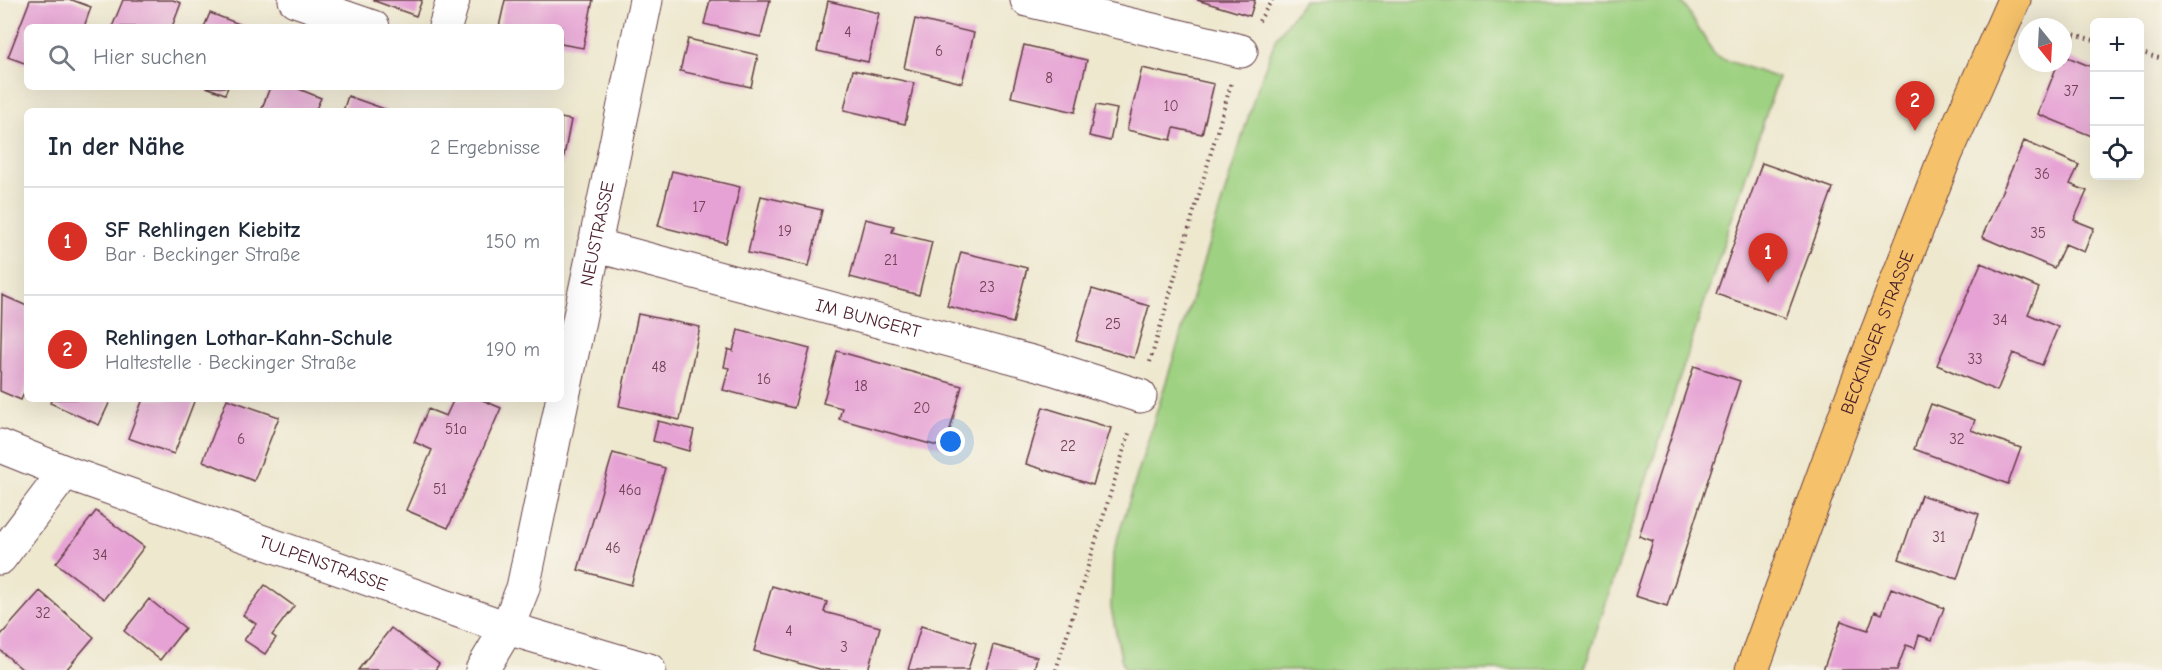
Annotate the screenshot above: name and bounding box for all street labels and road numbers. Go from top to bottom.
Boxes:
street label: NEUSTRASSE [576,179,619,288]
street label: BECKINGER STRASSE [1837,248,1919,417]
street label: IM BUNGERT [814,295,923,343]
street label: TULPENSTRASSE [256,531,390,596]

